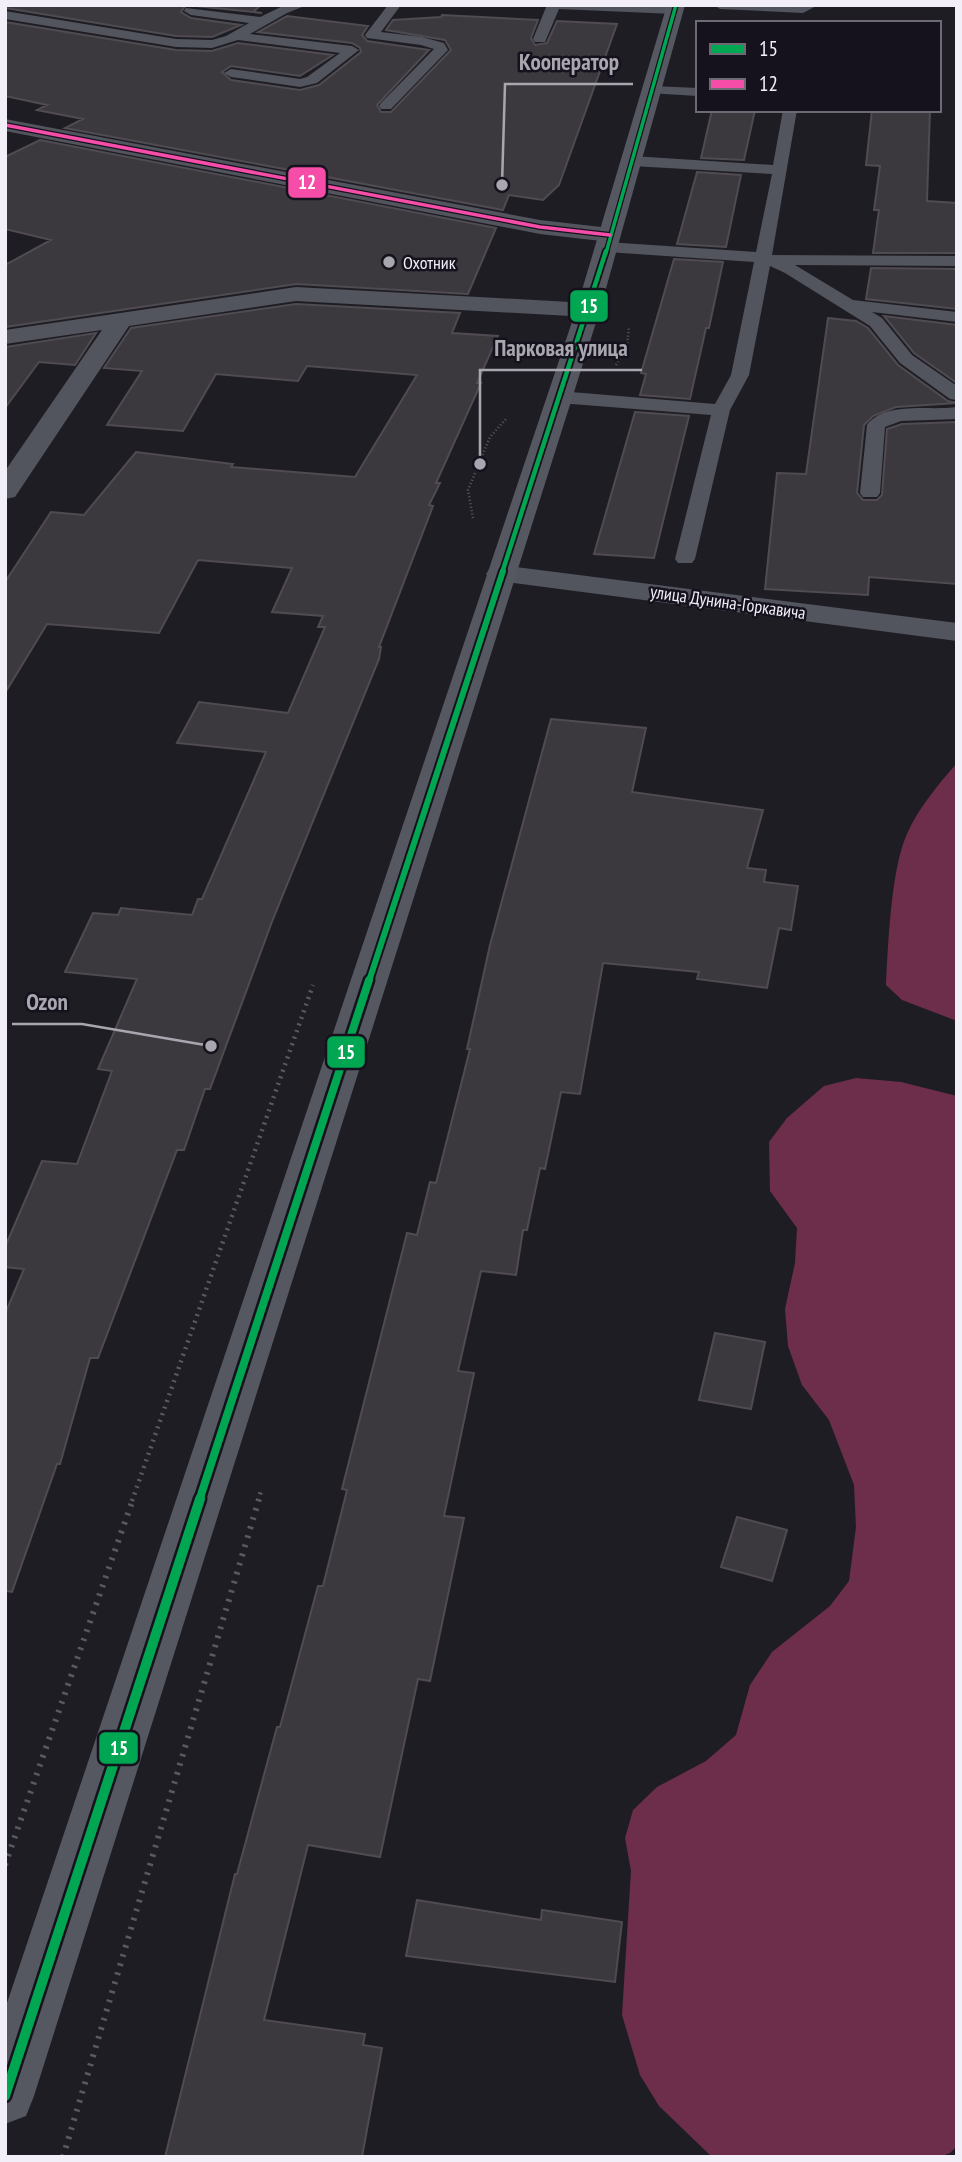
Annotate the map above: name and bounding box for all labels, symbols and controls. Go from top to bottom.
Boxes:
legend [696,21,941,112]
text: 15 [759,35,778,62]
callout: Кооператор [505,40,633,84]
text: Кооператор [519,47,619,76]
text: 12 [759,70,778,97]
line badge: 12 [287,166,327,199]
text: 12 [298,170,316,194]
place label: Охотник [403,251,456,274]
marker: Охотник [381,254,397,270]
line badge: 15 [569,289,609,323]
text: 15 [580,294,598,318]
callout: Парковая улица [480,326,642,370]
text: Парковая улица [494,333,628,362]
street label: улица Дунина-Горкавича [649,580,807,624]
callout: Ozon [12,980,82,1024]
text: Ozon [26,987,68,1016]
line badge: 15 [326,1035,366,1069]
text: 15 [337,1040,355,1064]
line badge: 15 [98,1731,139,1765]
text: 15 [110,1736,128,1760]

